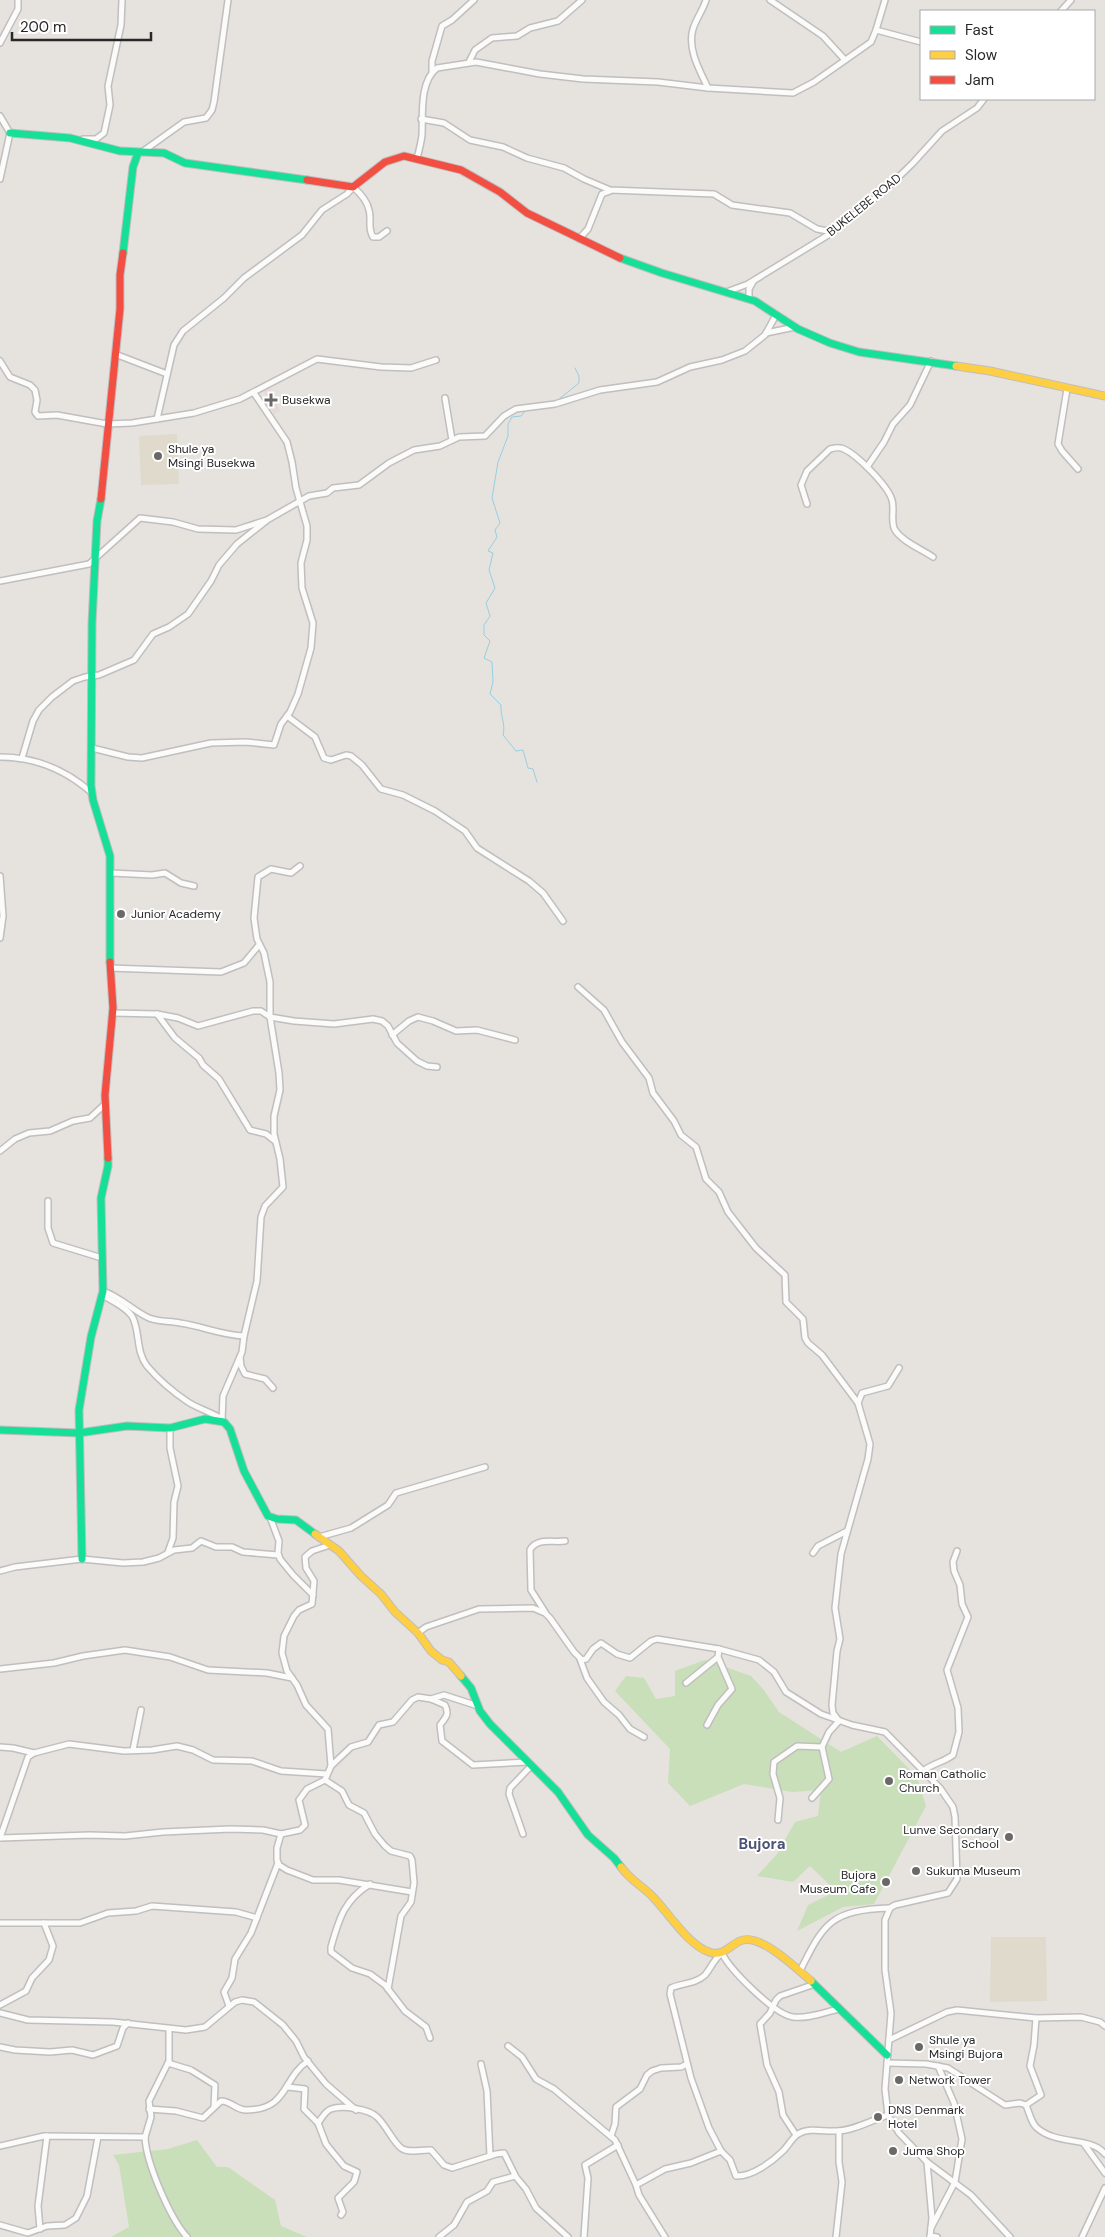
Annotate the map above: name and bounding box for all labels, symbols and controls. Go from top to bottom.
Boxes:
scale bar [12,10,151,42]
legend [920,10,1095,100]
text: 200 m [20,17,66,37]
text: Fast [965,20,994,40]
text: Slow [965,45,998,65]
text: Jam [965,70,994,90]
street label: BUKELEBE ROAD [824,170,904,240]
place label: Busekwa [282,392,330,408]
marker: Busekwa [264,393,278,407]
place label: Shule ya Msingi Busekwa [168,441,255,471]
marker: Shule ya Msingi Busekwa [152,450,164,462]
place label: Junior Academy [131,906,221,922]
marker: Junior Academy [115,908,127,920]
place label: Roman Catholic Church [899,1766,986,1796]
marker: Roman Catholic Church [883,1775,895,1787]
place label: Lunve Secondary School [903,1822,999,1852]
marker: Lunve Secondary School [1003,1831,1015,1843]
district label: Bujora [739,1834,786,1854]
place label: Sukuma Museum [926,1863,1021,1879]
marker: Sukuma Museum [910,1865,922,1877]
place label: Bujora Museum Cafe [800,1867,876,1897]
marker: Bujora Museum Cafe [880,1876,892,1888]
place label: Shule ya Msingi Bujora [929,2032,1003,2062]
marker: Shule ya Msingi Bujora [913,2041,925,2053]
place label: Network Tower [909,2072,992,2088]
marker: Network Tower [893,2074,905,2086]
place label: DNS Denmark Hotel [888,2102,964,2132]
marker: DNS Denmark Hotel [872,2111,884,2123]
place label: Juma Shop [903,2143,965,2159]
marker: Juma Shop [887,2145,899,2157]

